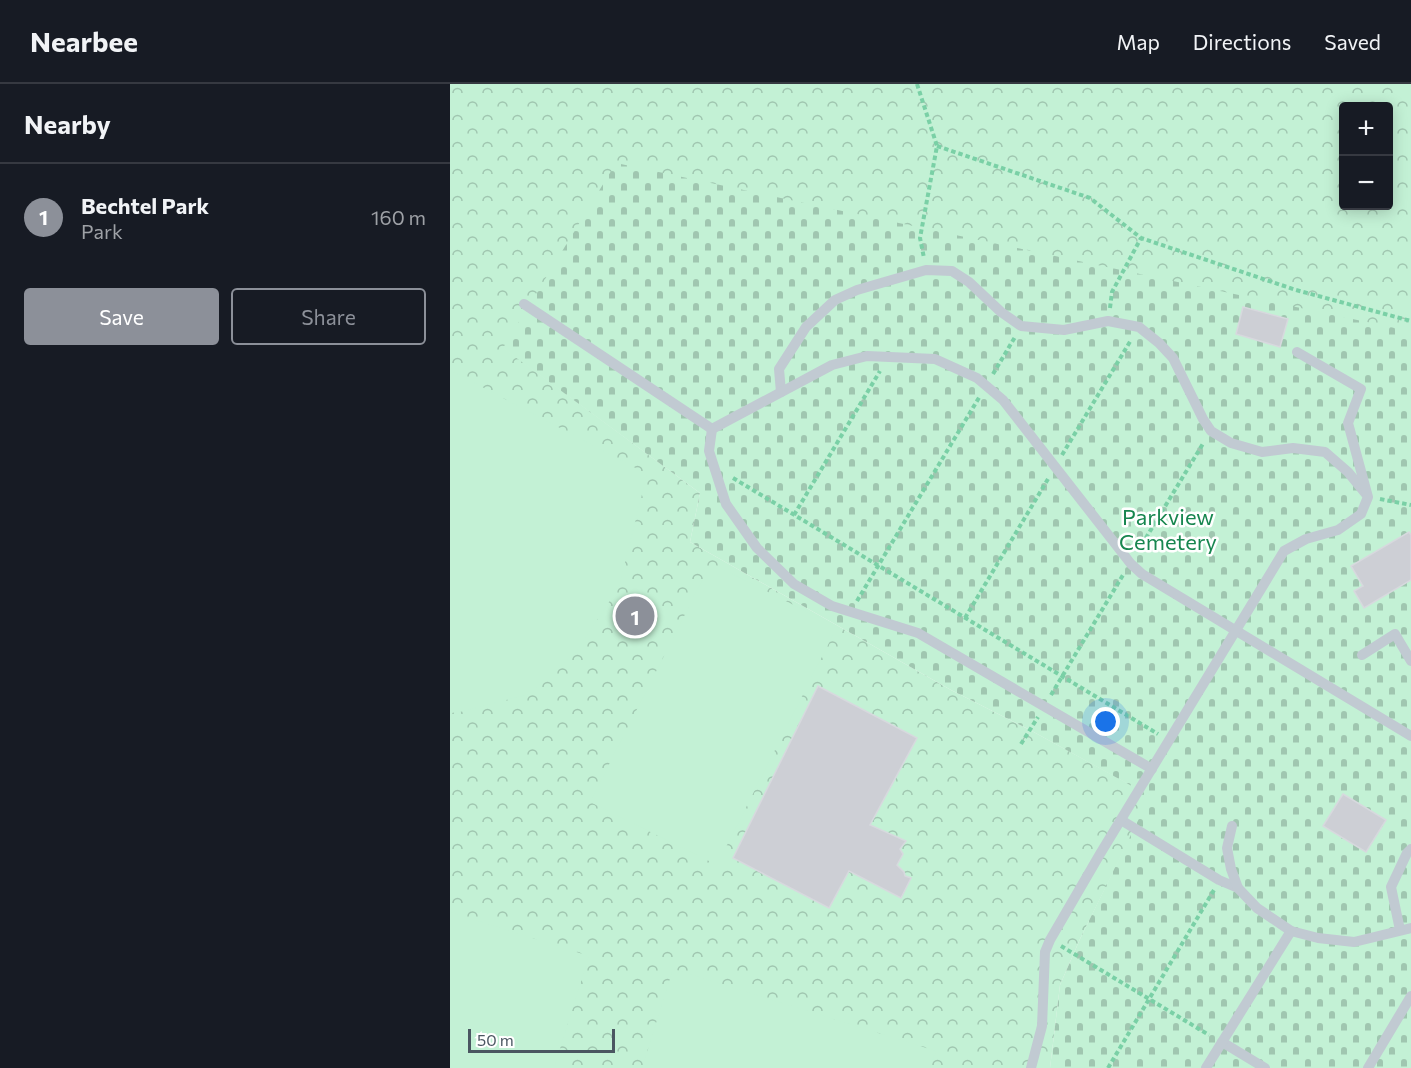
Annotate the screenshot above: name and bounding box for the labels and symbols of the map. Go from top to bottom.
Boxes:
park label: Parkview Cemetery [1119,503,1217,555]
pin: 1 [616,594,654,638]
your location [1091,707,1120,736]
scale bar [468,1026,615,1054]

